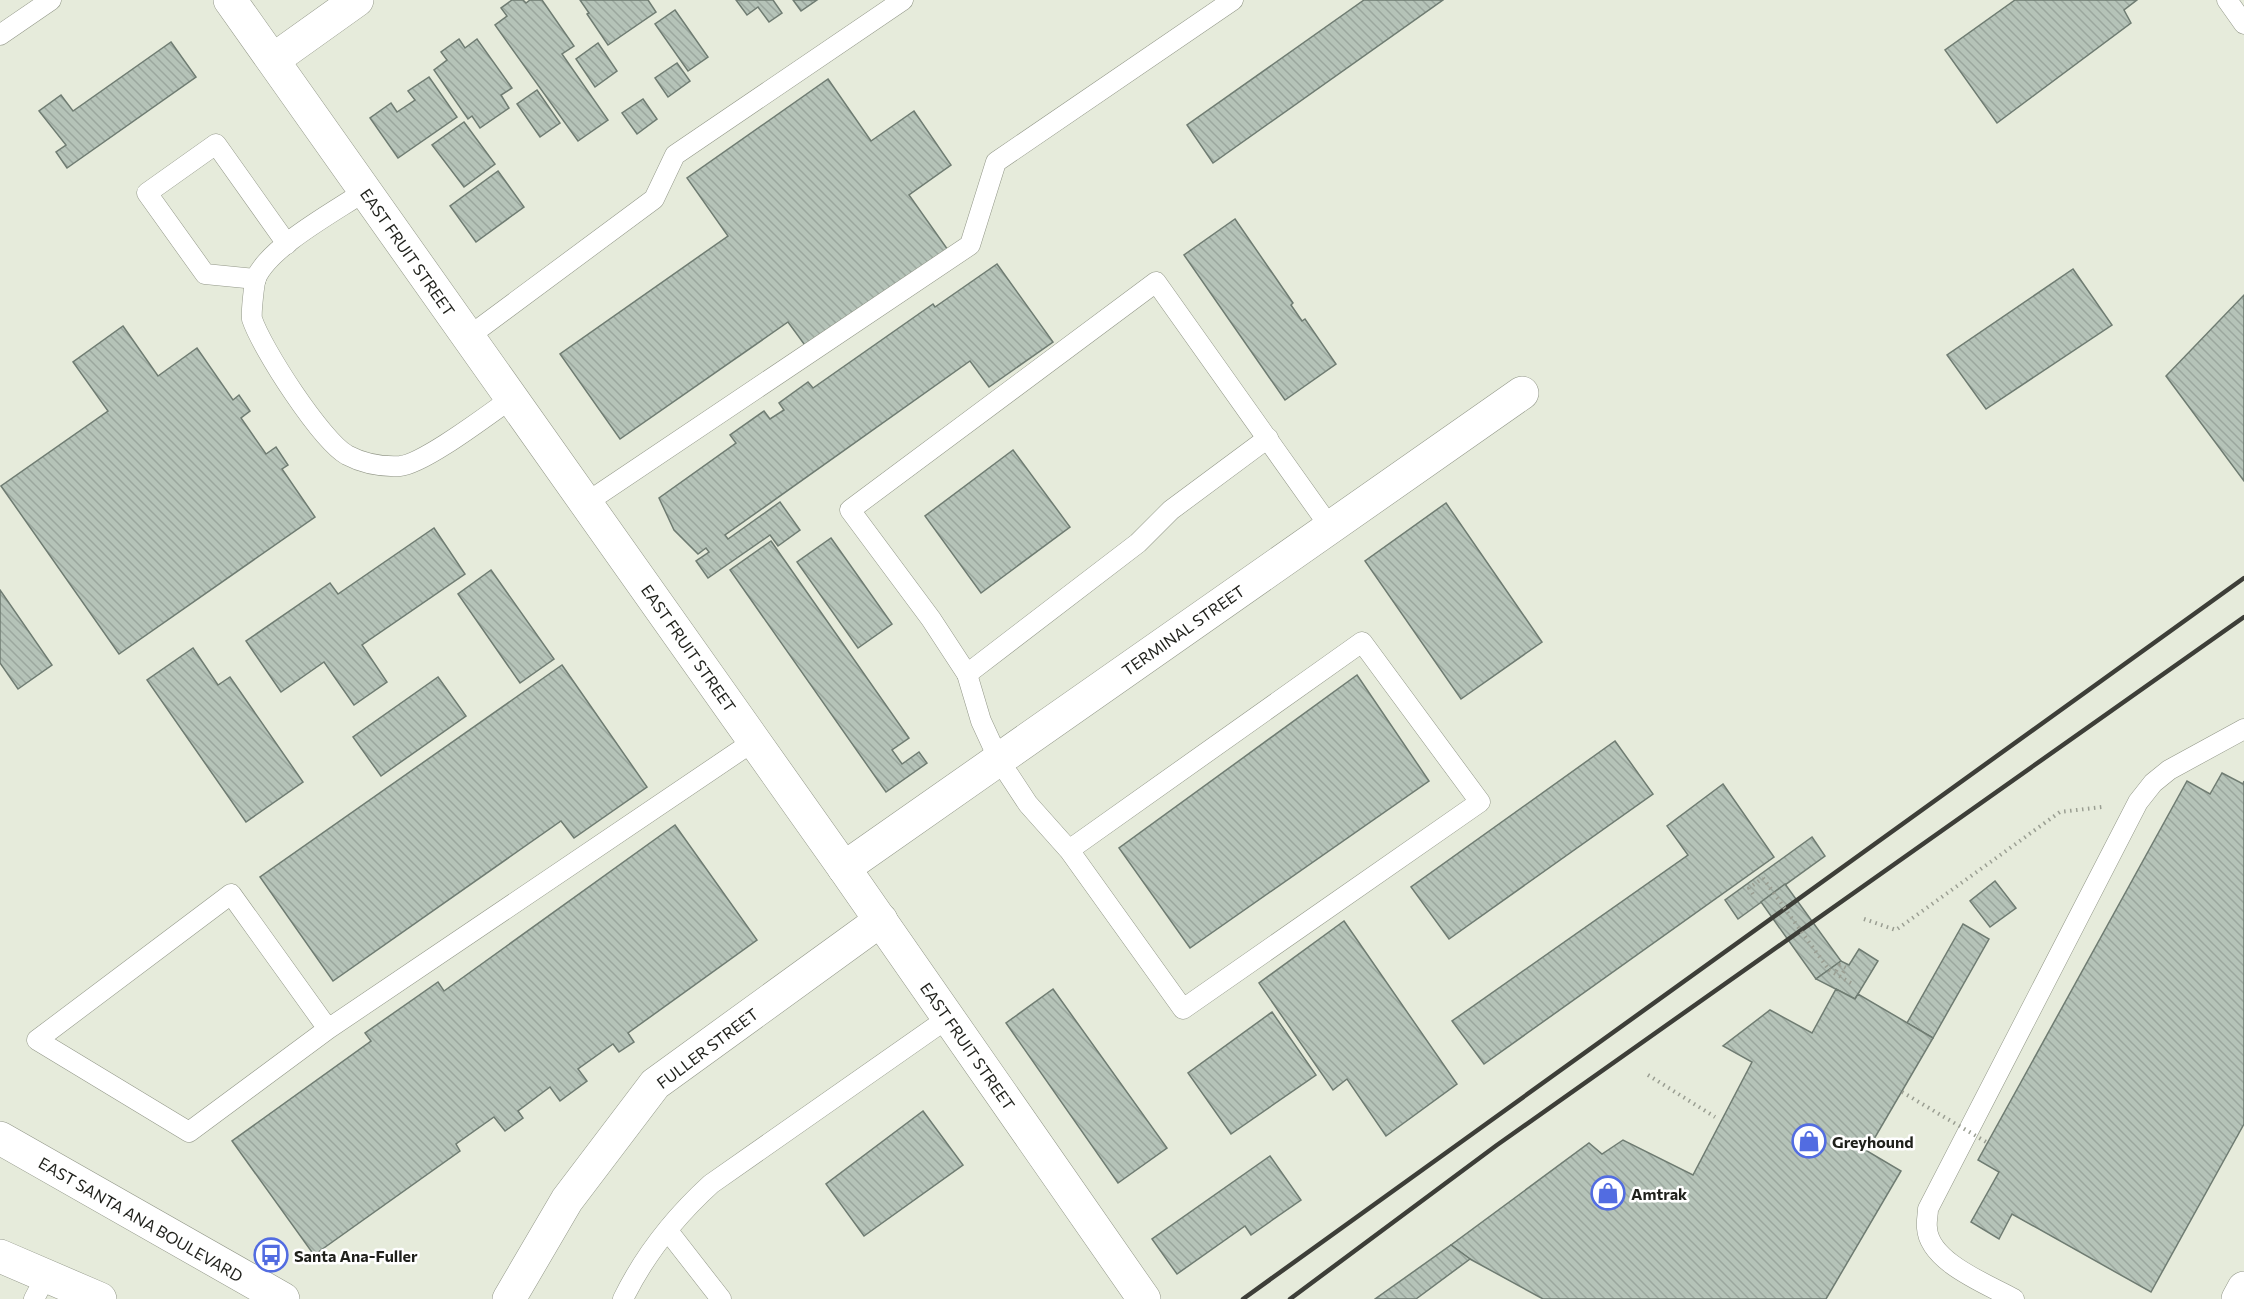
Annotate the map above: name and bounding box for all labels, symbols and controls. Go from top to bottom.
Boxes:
street label: EAST FRUIT STREET [357,185,459,319]
street label: EAST FRUIT STREET [638,581,740,715]
street label: TERMINAL STREET [1118,581,1248,679]
street label: EAST FRUIT STREET [917,979,1019,1113]
street label: FULLER STREET [653,1004,761,1092]
shop icon: Greyhound [1791,1123,1827,1159]
place label: Greyhound [1832,1132,1914,1151]
street label: EAST SANTA ANA BOULEVARD [35,1153,247,1285]
shop icon: Amtrak [1590,1175,1626,1211]
place label: Amtrak [1631,1184,1688,1203]
bus stop icon: Santa Ana-Fuller [253,1237,289,1273]
place label: Santa Ana-Fuller [294,1246,418,1265]

